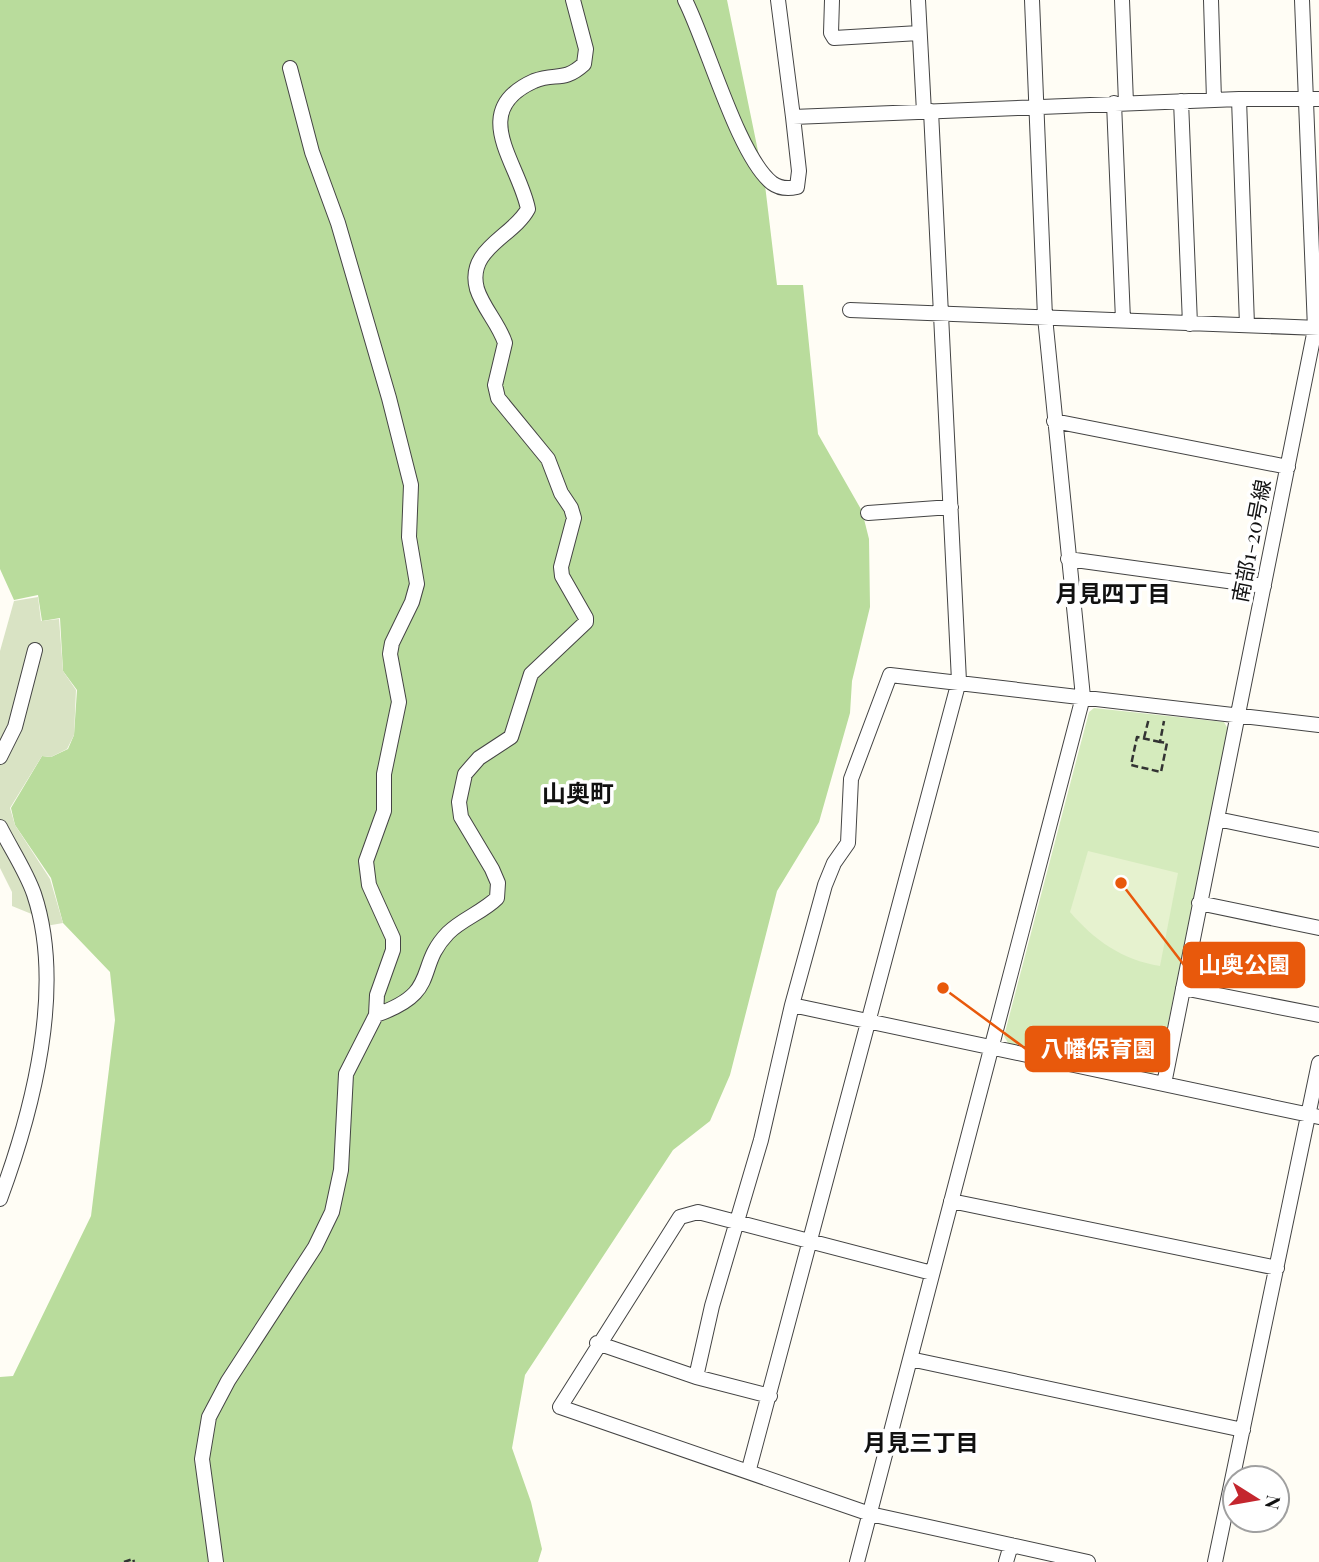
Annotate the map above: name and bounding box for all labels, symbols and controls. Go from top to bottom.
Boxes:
street label: 南部1-20号線 [1224,477,1276,604]
district label: 月見四丁目 [1056,577,1171,608]
district label: 山奥町 [542,776,614,808]
callout: 山奥公園 [1184,943,1304,987]
text: 山奥公園 [1198,948,1290,979]
callout: 八幡保育園 [1026,1027,1169,1071]
text: 八幡保育園 [1041,1032,1156,1063]
district label: 月見三丁目 [864,1426,979,1457]
north arrow [1221,1464,1291,1534]
text: N [1260,1493,1288,1512]

